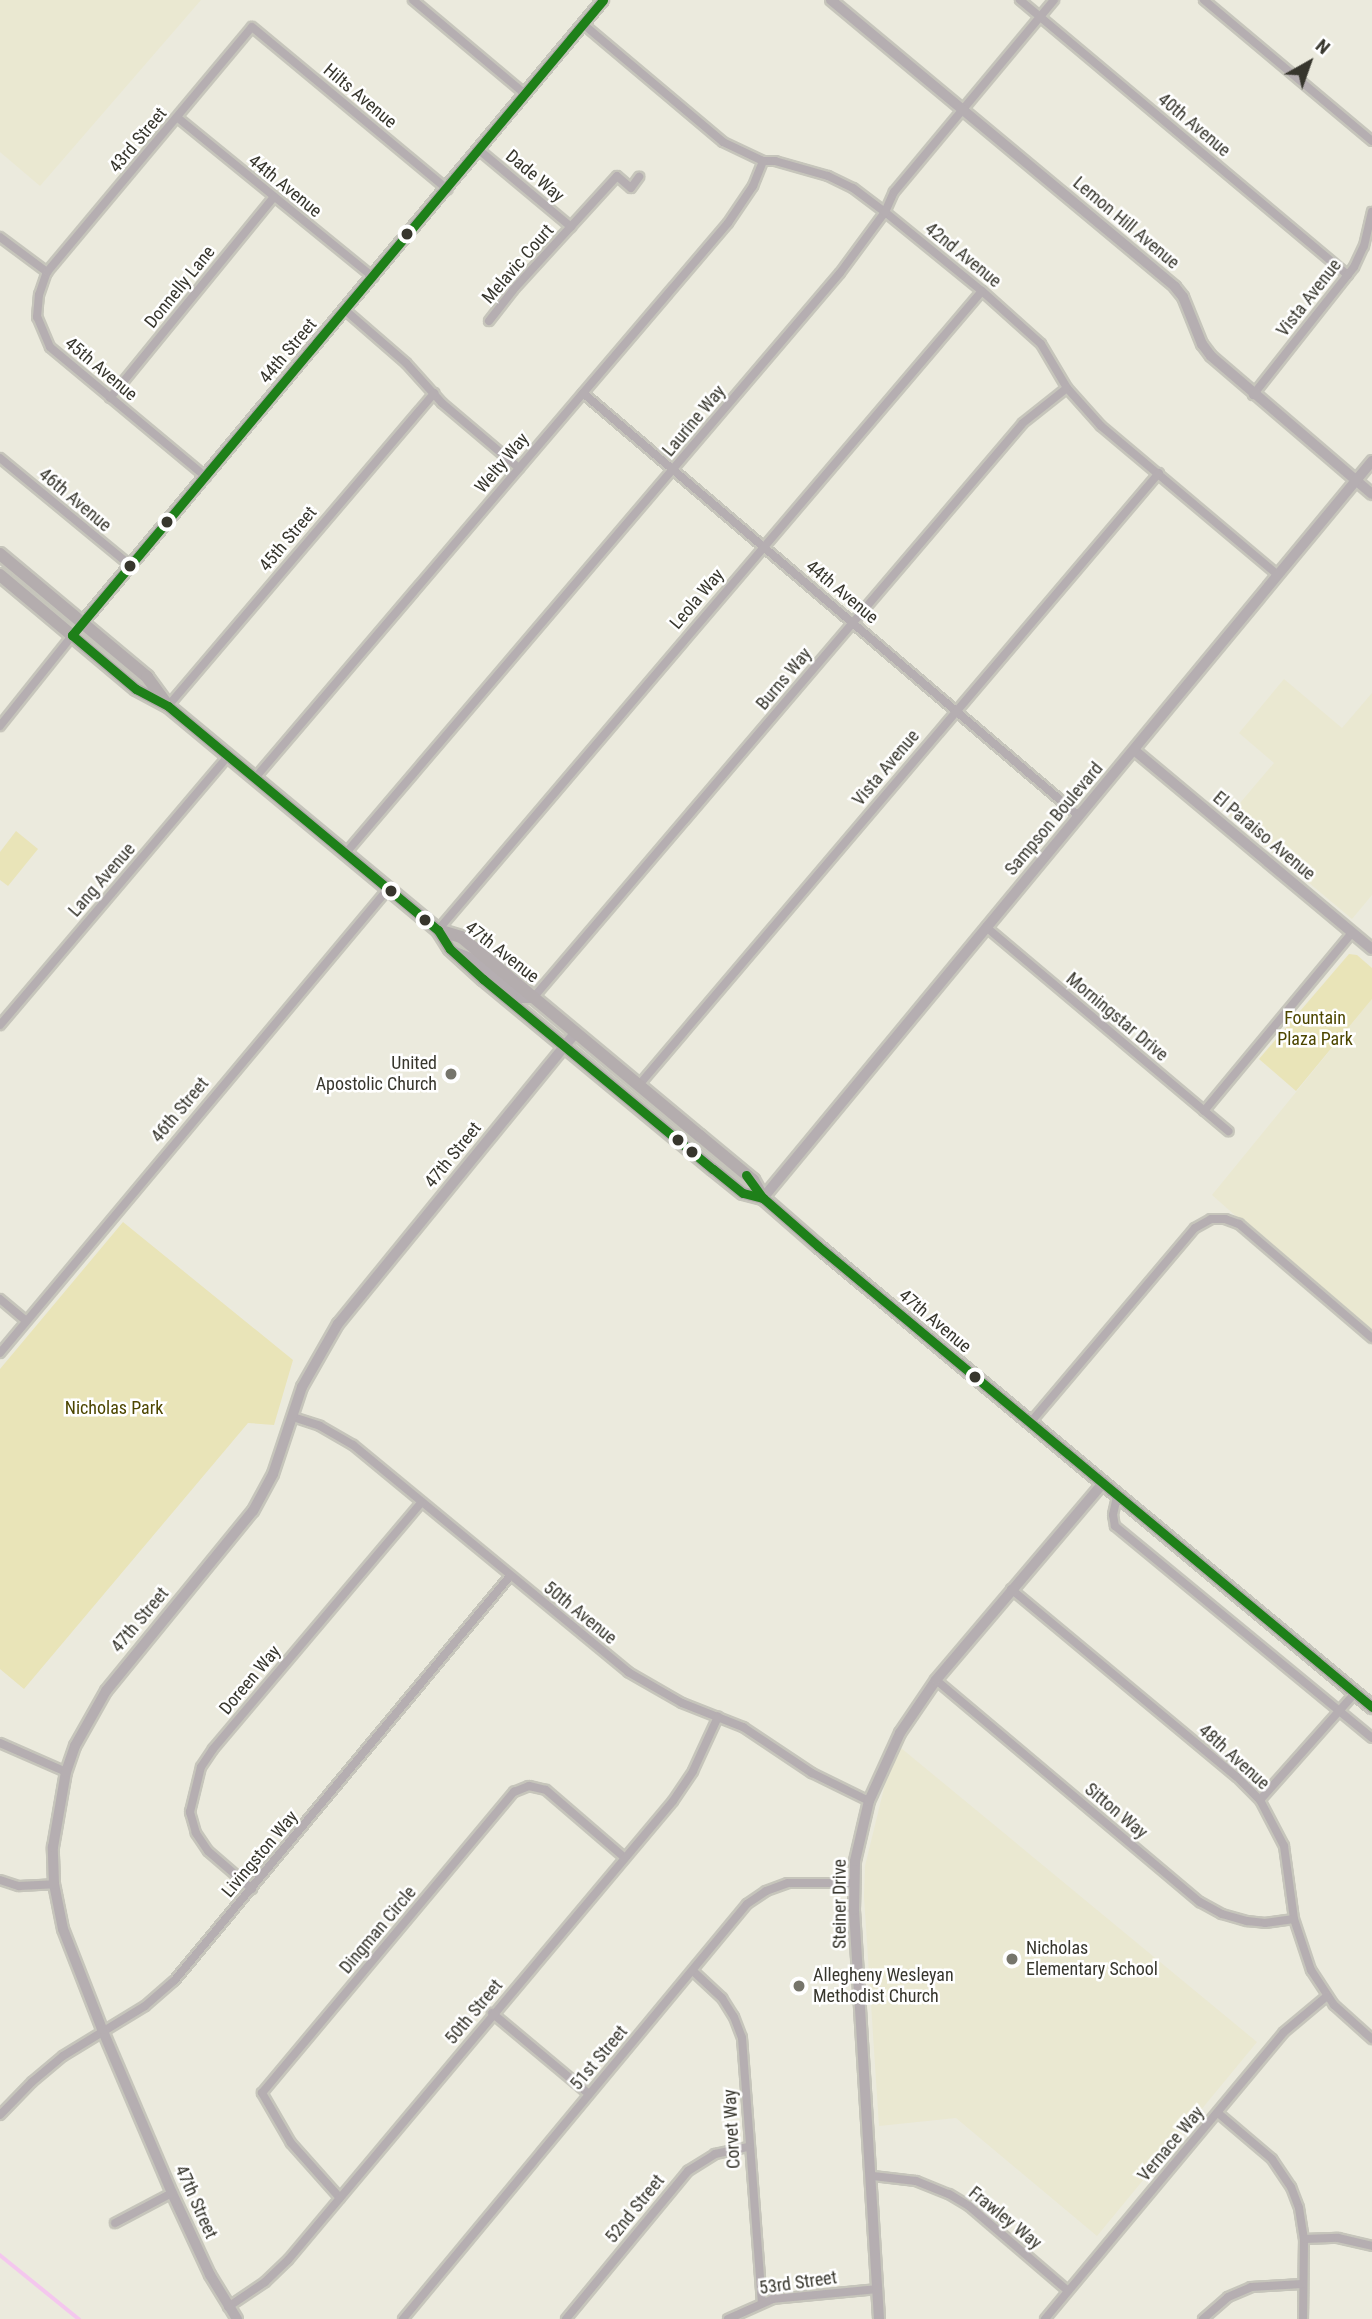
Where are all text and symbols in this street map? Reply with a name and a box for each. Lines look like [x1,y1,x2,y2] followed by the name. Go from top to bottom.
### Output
[1274,28,1344,98] north arrow
[1311,34,1335,59] text: N
[319,59,401,133] street label: Hilts Avenue
[1153,89,1235,161] street label: 40th Avenue
[105,103,171,177] street label: 43rd Street
[501,145,569,207] street label: Dade Way
[244,150,326,222] street label: 44th Avenue
[1069,172,1183,274] street label: Lemon Hill Avenue
[921,218,1005,292] street label: 42nd Avenue
[478,220,558,308] street label: Melavic Court
[400,227,414,241] unlabelled marker
[140,242,220,332] street label: Donnelly Lane
[1272,255,1346,341] street label: Vista Avenue
[255,314,321,388] street label: 44th Street
[60,333,142,405] street label: 45th Avenue
[658,381,730,461] street label: Laurine Way
[470,428,534,498] street label: Welty Way
[34,464,116,536] street label: 46th Avenue
[255,502,321,576] street label: 45th Street
[160,515,174,529] unlabelled marker
[801,556,883,628] street label: 44th Avenue
[123,559,137,573] unlabelled marker
[665,564,729,634] street label: Leola Way
[752,644,816,714] street label: Burns Way
[848,726,924,810] street label: Vista Avenue
[1000,758,1108,880] street label: Sampson Boulevard
[1208,787,1320,885] street label: El Paraiso Avenue
[64,839,140,921] street label: Lang Avenue
[384,884,398,898] unlabelled marker
[418,913,432,927] unlabelled marker
[461,916,543,988] street label: 47th Avenue
[1062,968,1172,1066] street label: Morningstar Drive
[1277,1008,1353,1050] park label: Fountain Plaza Park
[316,1053,437,1096] place label: United Apostolic Church
[443,1066,459,1082] marker: United Apostolic Church
[147,1073,213,1147] street label: 46th Street
[420,1118,486,1192] street label: 47th Street
[671,1133,685,1147] unlabelled marker
[685,1145,699,1159] unlabelled marker
[894,1285,976,1357] street label: 47th Avenue
[968,1370,982,1384] unlabelled marker
[65,1397,163,1419] park label: Nicholas Park
[539,1577,621,1649] street label: 50th Avenue
[107,1583,173,1657] street label: 47th Street
[215,1641,285,1719] street label: Doreen Way
[1194,1720,1274,1794] street label: 48th Avenue
[1080,1779,1152,1843] street label: Sitton Way
[217,1806,303,1902] street label: Livingston Way
[829,1859,851,1949] street label: Steiner Drive
[335,1882,421,1978] street label: Dingman Circle
[1026,1938,1158,1980] place label: Nicholas Elementary School
[1004,1951,1020,1967] marker: Nicholas Elementary School
[813,1965,954,2008] place label: Allegheny Wesleyan Methodist Church
[441,1975,507,2049] street label: 50th Street
[791,1978,807,1994] marker: Allegheny Wesleyan Methodist Church
[566,2021,632,2095] street label: 51st Street
[719,2089,745,2169] street label: Corvet Way
[1133,2102,1209,2186] street label: Vernace Way
[170,2162,222,2242] street label: 47th Street
[601,2170,669,2248] street label: 52nd Street
[964,2182,1046,2254] street label: Frawley Way
[758,2267,838,2299] street label: 53rd Street

